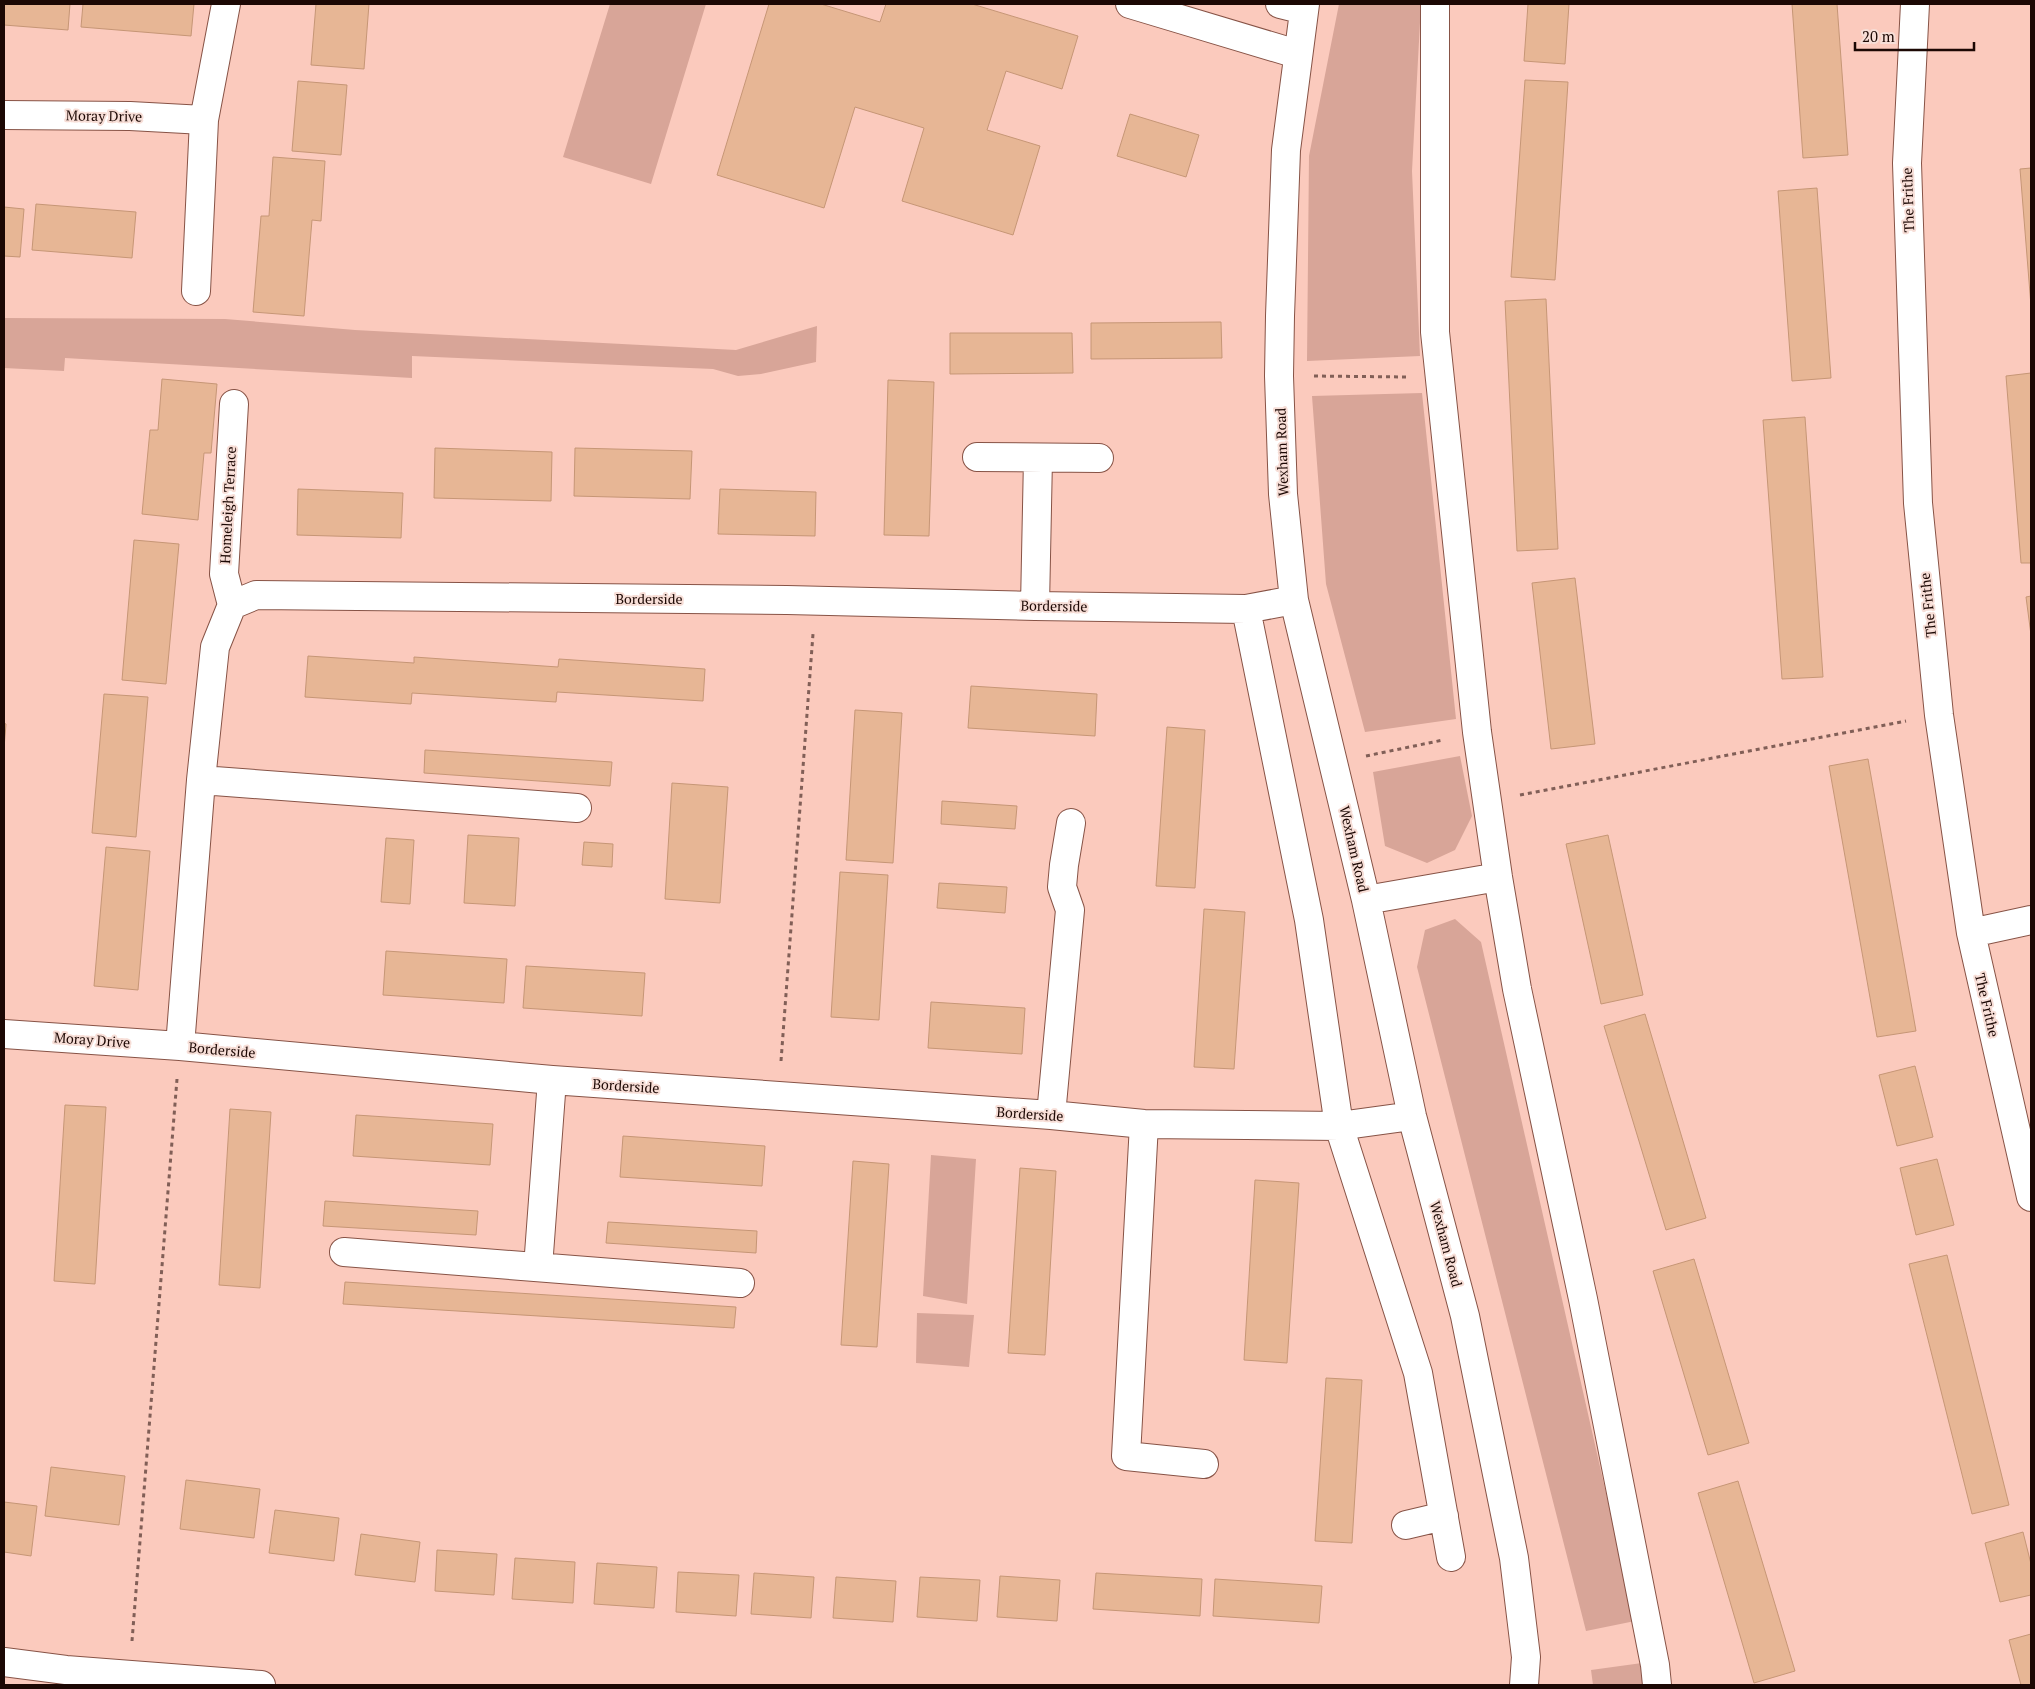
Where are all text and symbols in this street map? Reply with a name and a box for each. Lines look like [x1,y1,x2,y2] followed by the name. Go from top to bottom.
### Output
[1855,20,1974,52] scale bar
[1862,26,1895,46] text: 20 m
[66,105,142,126] street label: Moray Drive
[1897,167,1918,233] street label: The Frithe
[1270,407,1293,496] street label: Wexham Road
[215,446,240,564] street label: Homeleigh Terrace
[1915,572,1940,638] street label: The Frithe
[615,589,683,608] street label: Borderside
[1020,595,1088,616] street label: Borderside
[1335,804,1374,894] street label: Wexham Road
[1971,971,2004,1039] street label: The Frithe
[53,1027,131,1052] street label: Moray Drive
[188,1037,256,1062] street label: Borderside
[592,1074,660,1097] street label: Borderside
[996,1102,1064,1125] street label: Borderside
[1426,1199,1467,1289] street label: Wexham Road

